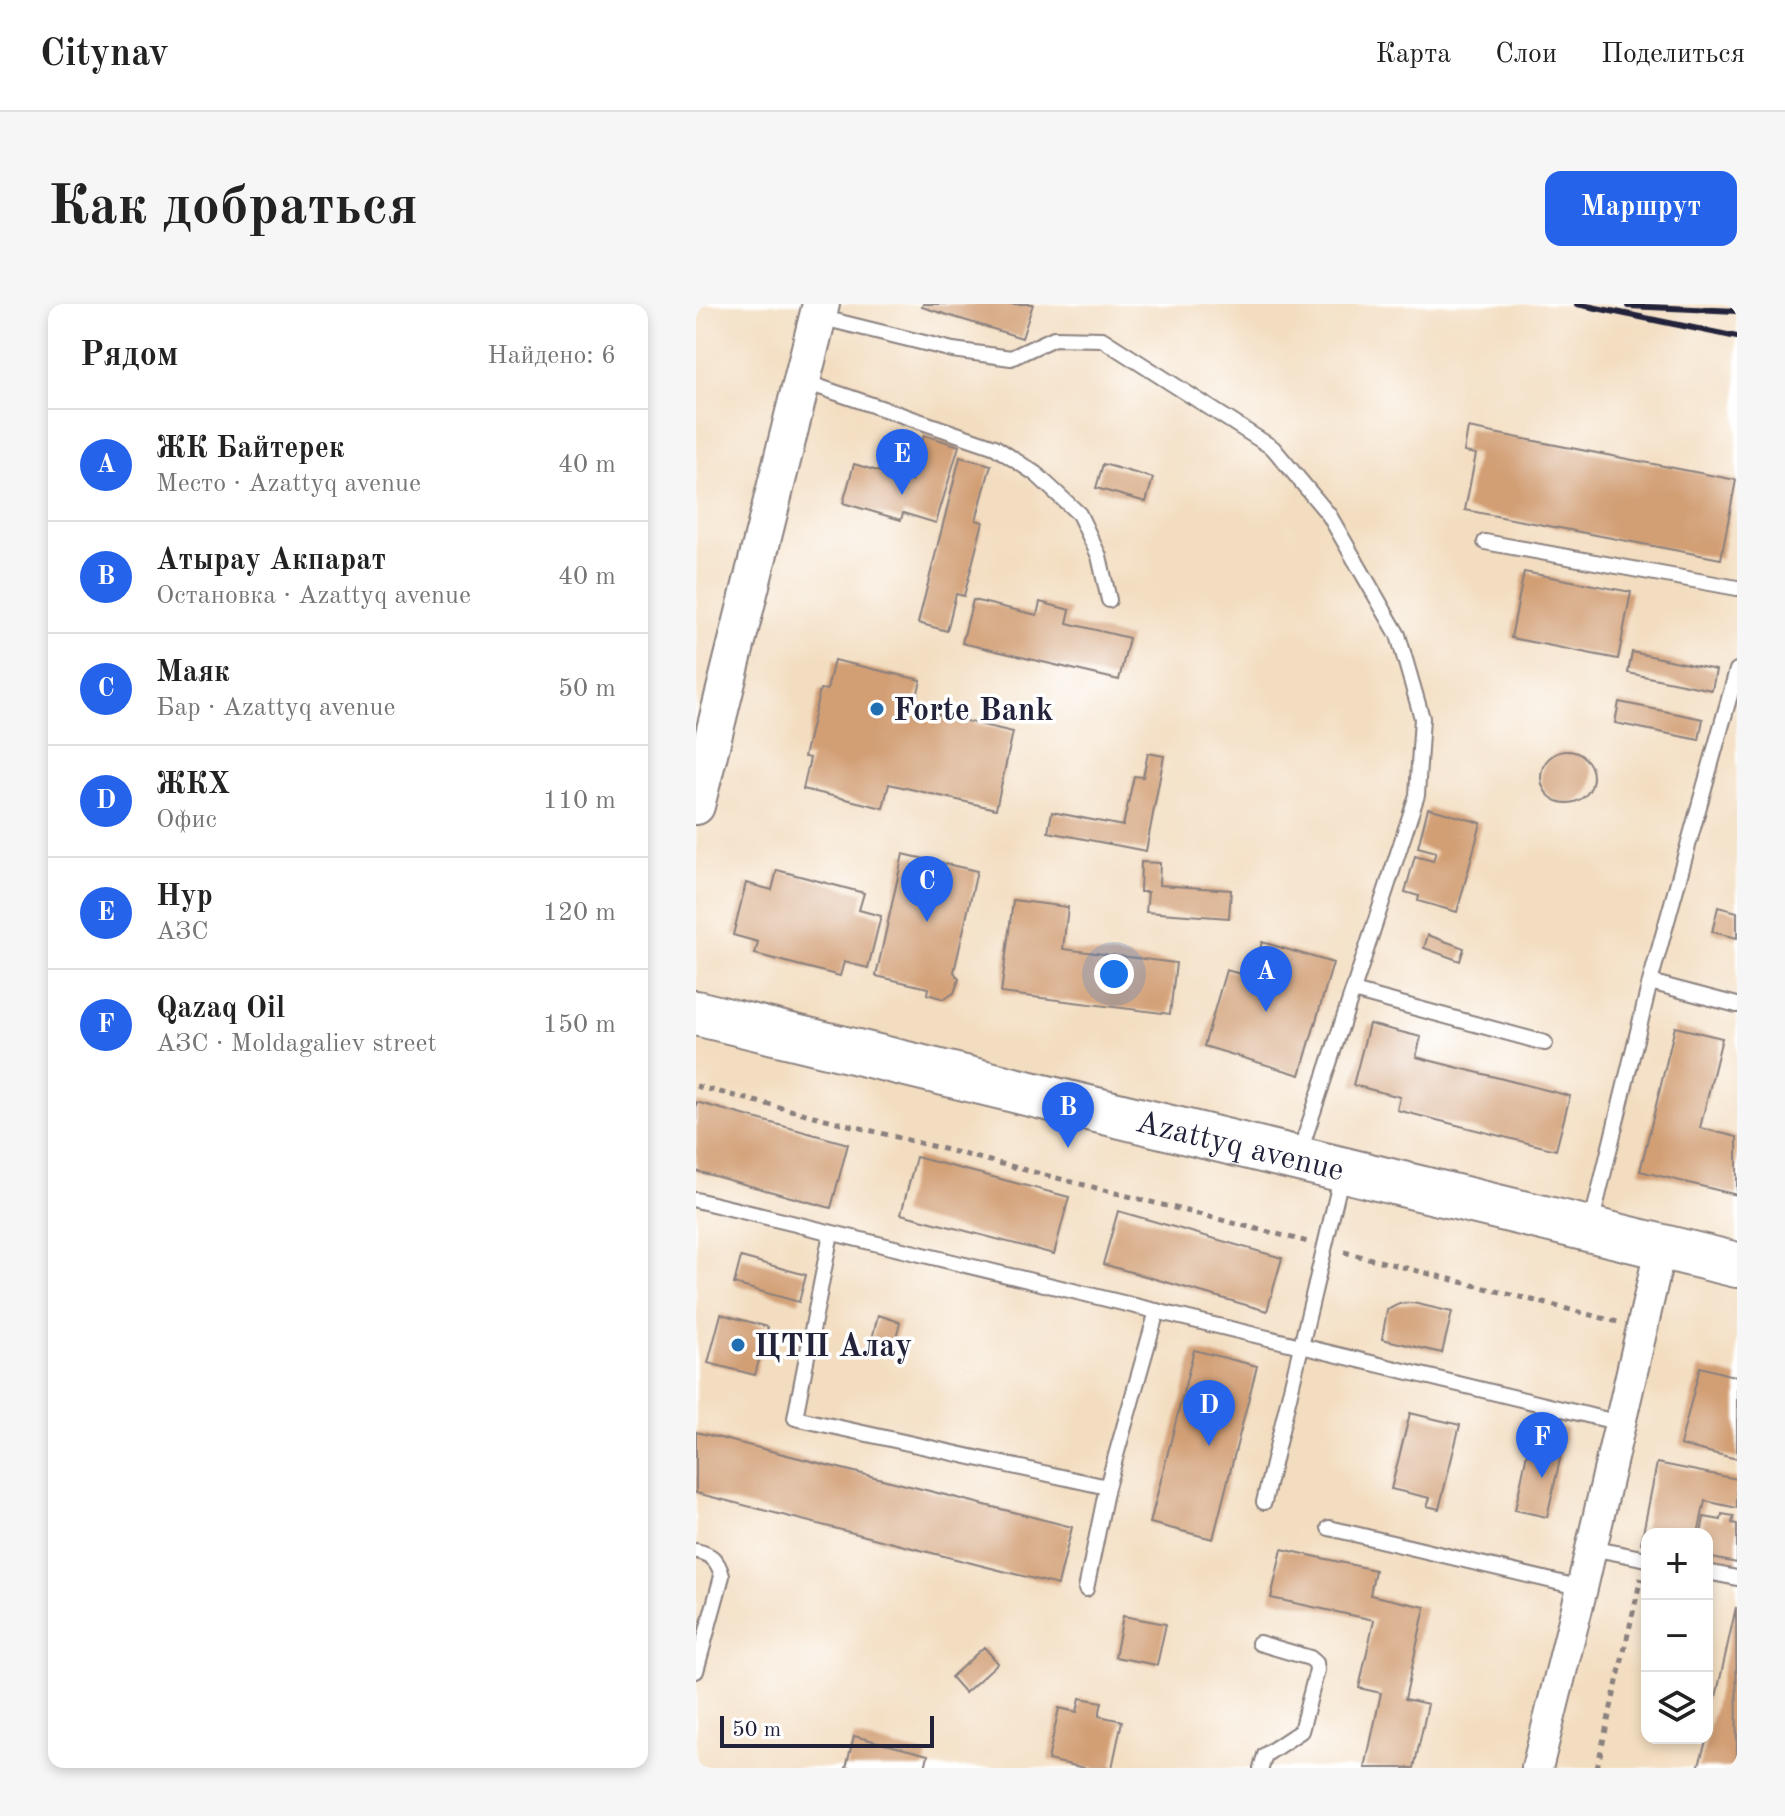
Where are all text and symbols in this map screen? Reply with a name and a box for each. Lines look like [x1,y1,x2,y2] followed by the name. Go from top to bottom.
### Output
[40,36,169,74] text: Citynav
[1375,41,1451,69] text: Карта
[1495,41,1557,69] text: Слои
[1601,41,1745,69] text: Поделиться
[1545,171,1737,246] button: Маршрут
[48,180,418,236] text: Как добраться
[80,339,179,373] text: Рядом
[487,343,616,369] text: Найдено: 6
[876,429,928,495] pin: E
[156,434,345,464] text: ЖК Байтерек
[96,452,116,478] text: A
[558,452,616,478] text: 40 m
[156,471,421,497] text: Место · Azattyq avenue
[156,546,386,576] text: Атырау Акпарат
[97,564,115,590] text: B
[558,564,616,590] text: 40 m
[156,583,471,609] text: Остановка · Azattyq avenue
[156,658,230,688] text: Маяк
[97,676,115,702] text: C
[558,676,616,702] text: 50 m
[156,695,395,721] text: Бар · Azattyq avenue
[893,696,1054,728] place label: Forte Bank
[868,700,886,718] marker: Forte Bank
[156,770,230,800] text: ЖКХ
[96,788,116,814] text: D
[543,788,616,814] text: 110 m
[156,807,217,833] text: Офис
[901,856,953,922] pin: C
[156,882,213,912] text: Нур
[97,900,115,926] text: E
[543,900,616,926] text: 120 m
[156,919,209,945] text: АЗС
[1240,946,1292,1012] pin: A
[1094,954,1134,994] your location
[156,994,285,1024] text: Qazaq Oil
[97,1012,115,1038] text: F
[543,1012,616,1038] text: 150 m
[156,1031,437,1057] text: АЗС · Moldagaliev street
[1042,1082,1094,1148] pin: B
[1132,1107,1347,1188] street label: Azattyq avenue
[754,1332,912,1364] place label: ЦТП Алау
[729,1336,747,1354] marker: ЦТП Алау
[1183,1380,1235,1446] pin: D
[1516,1412,1568,1478] pin: F
[1641,1528,1713,1744] map controls
[1641,1528,1713,1600] button: +
[1641,1600,1713,1672] button: −
[1641,1672,1713,1744] button: layers
[720,1712,934,1748] scale bar
[732,1719,781,1741] text: 50 m

